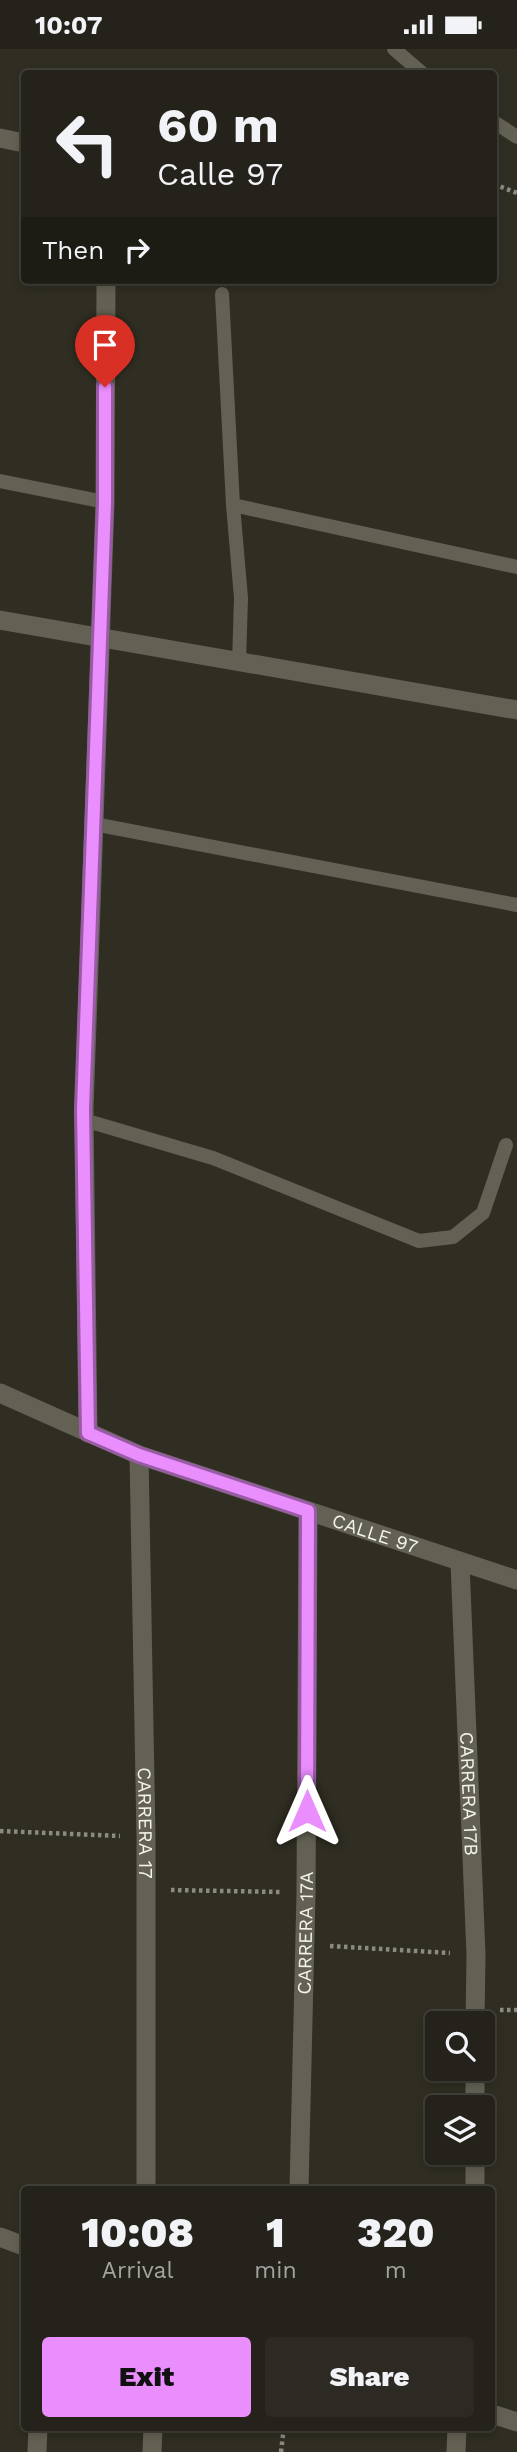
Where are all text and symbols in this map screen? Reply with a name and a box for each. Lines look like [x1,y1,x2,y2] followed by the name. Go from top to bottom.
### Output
[35,10,103,40] text: 10:07
[157,96,279,154] text: 60 m
[42,98,133,189] icon: left
[157,155,283,193] text: Calle 97
[118,231,156,269] icon: right
[42,235,104,265] text: Then
[75,315,135,387] pin
[86,326,124,364] icon: arrive
[329,1508,421,1558] street label: CALLE 97
[455,1731,483,1856] street label: CARRERA 17B
[133,1767,158,1879] street label: CARRERA 17
[270,1774,344,1848] position arrow
[292,1871,318,1995] street label: CARRERA 17A
[425,2011,495,2165] map controls
[425,2011,495,2081] button: search
[425,2095,495,2165] button: layers
[81,2208,194,2257] text: 10:08
[266,2208,285,2257] text: 1
[357,2208,435,2257] text: 320
[102,2257,174,2284] text: Arrival
[254,2257,297,2284] text: min
[385,2257,407,2284] text: m
[42,2337,251,2417] button: Exit
[265,2337,474,2417] button: Share

